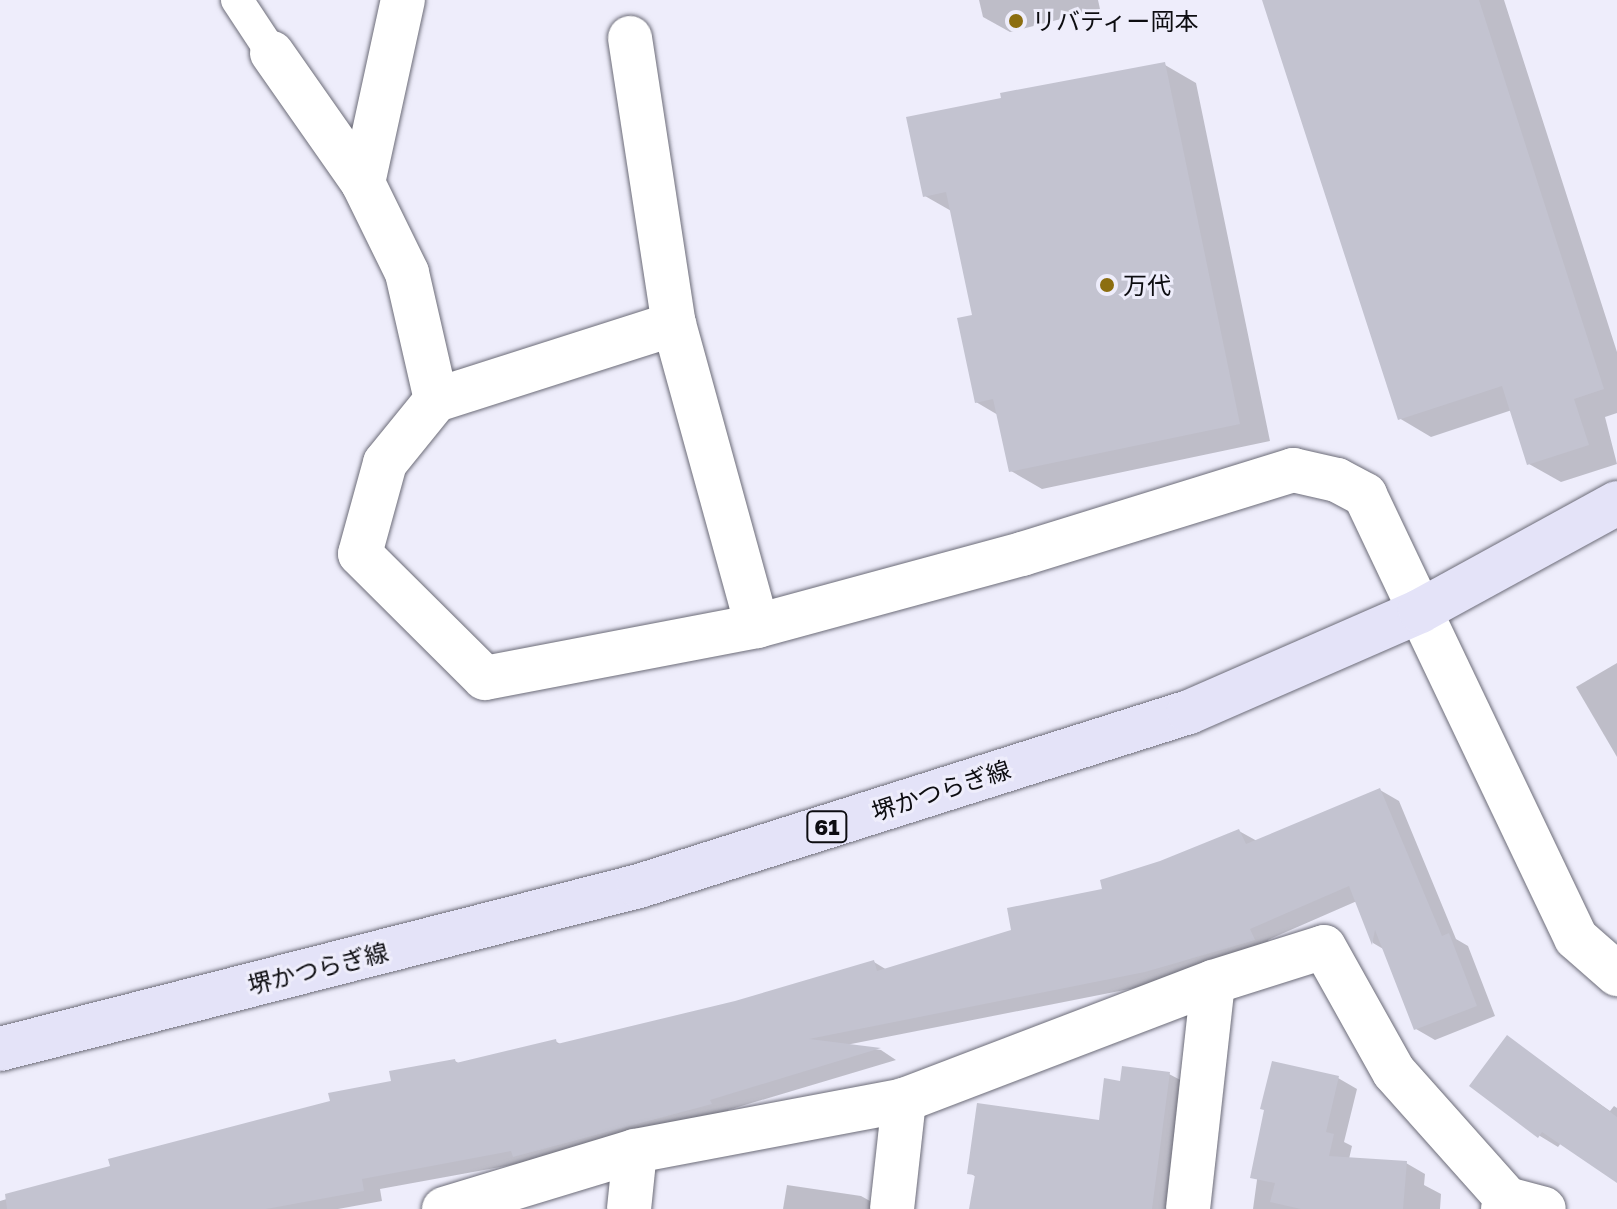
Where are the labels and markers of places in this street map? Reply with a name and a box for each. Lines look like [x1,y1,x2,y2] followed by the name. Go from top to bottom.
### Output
[1032,7,1200,35] place label: リバティー岡本
[1007,12,1025,30] marker: リバティー岡本
[1123,271,1171,299] place label: 万代
[1098,276,1116,294] marker: 万代

